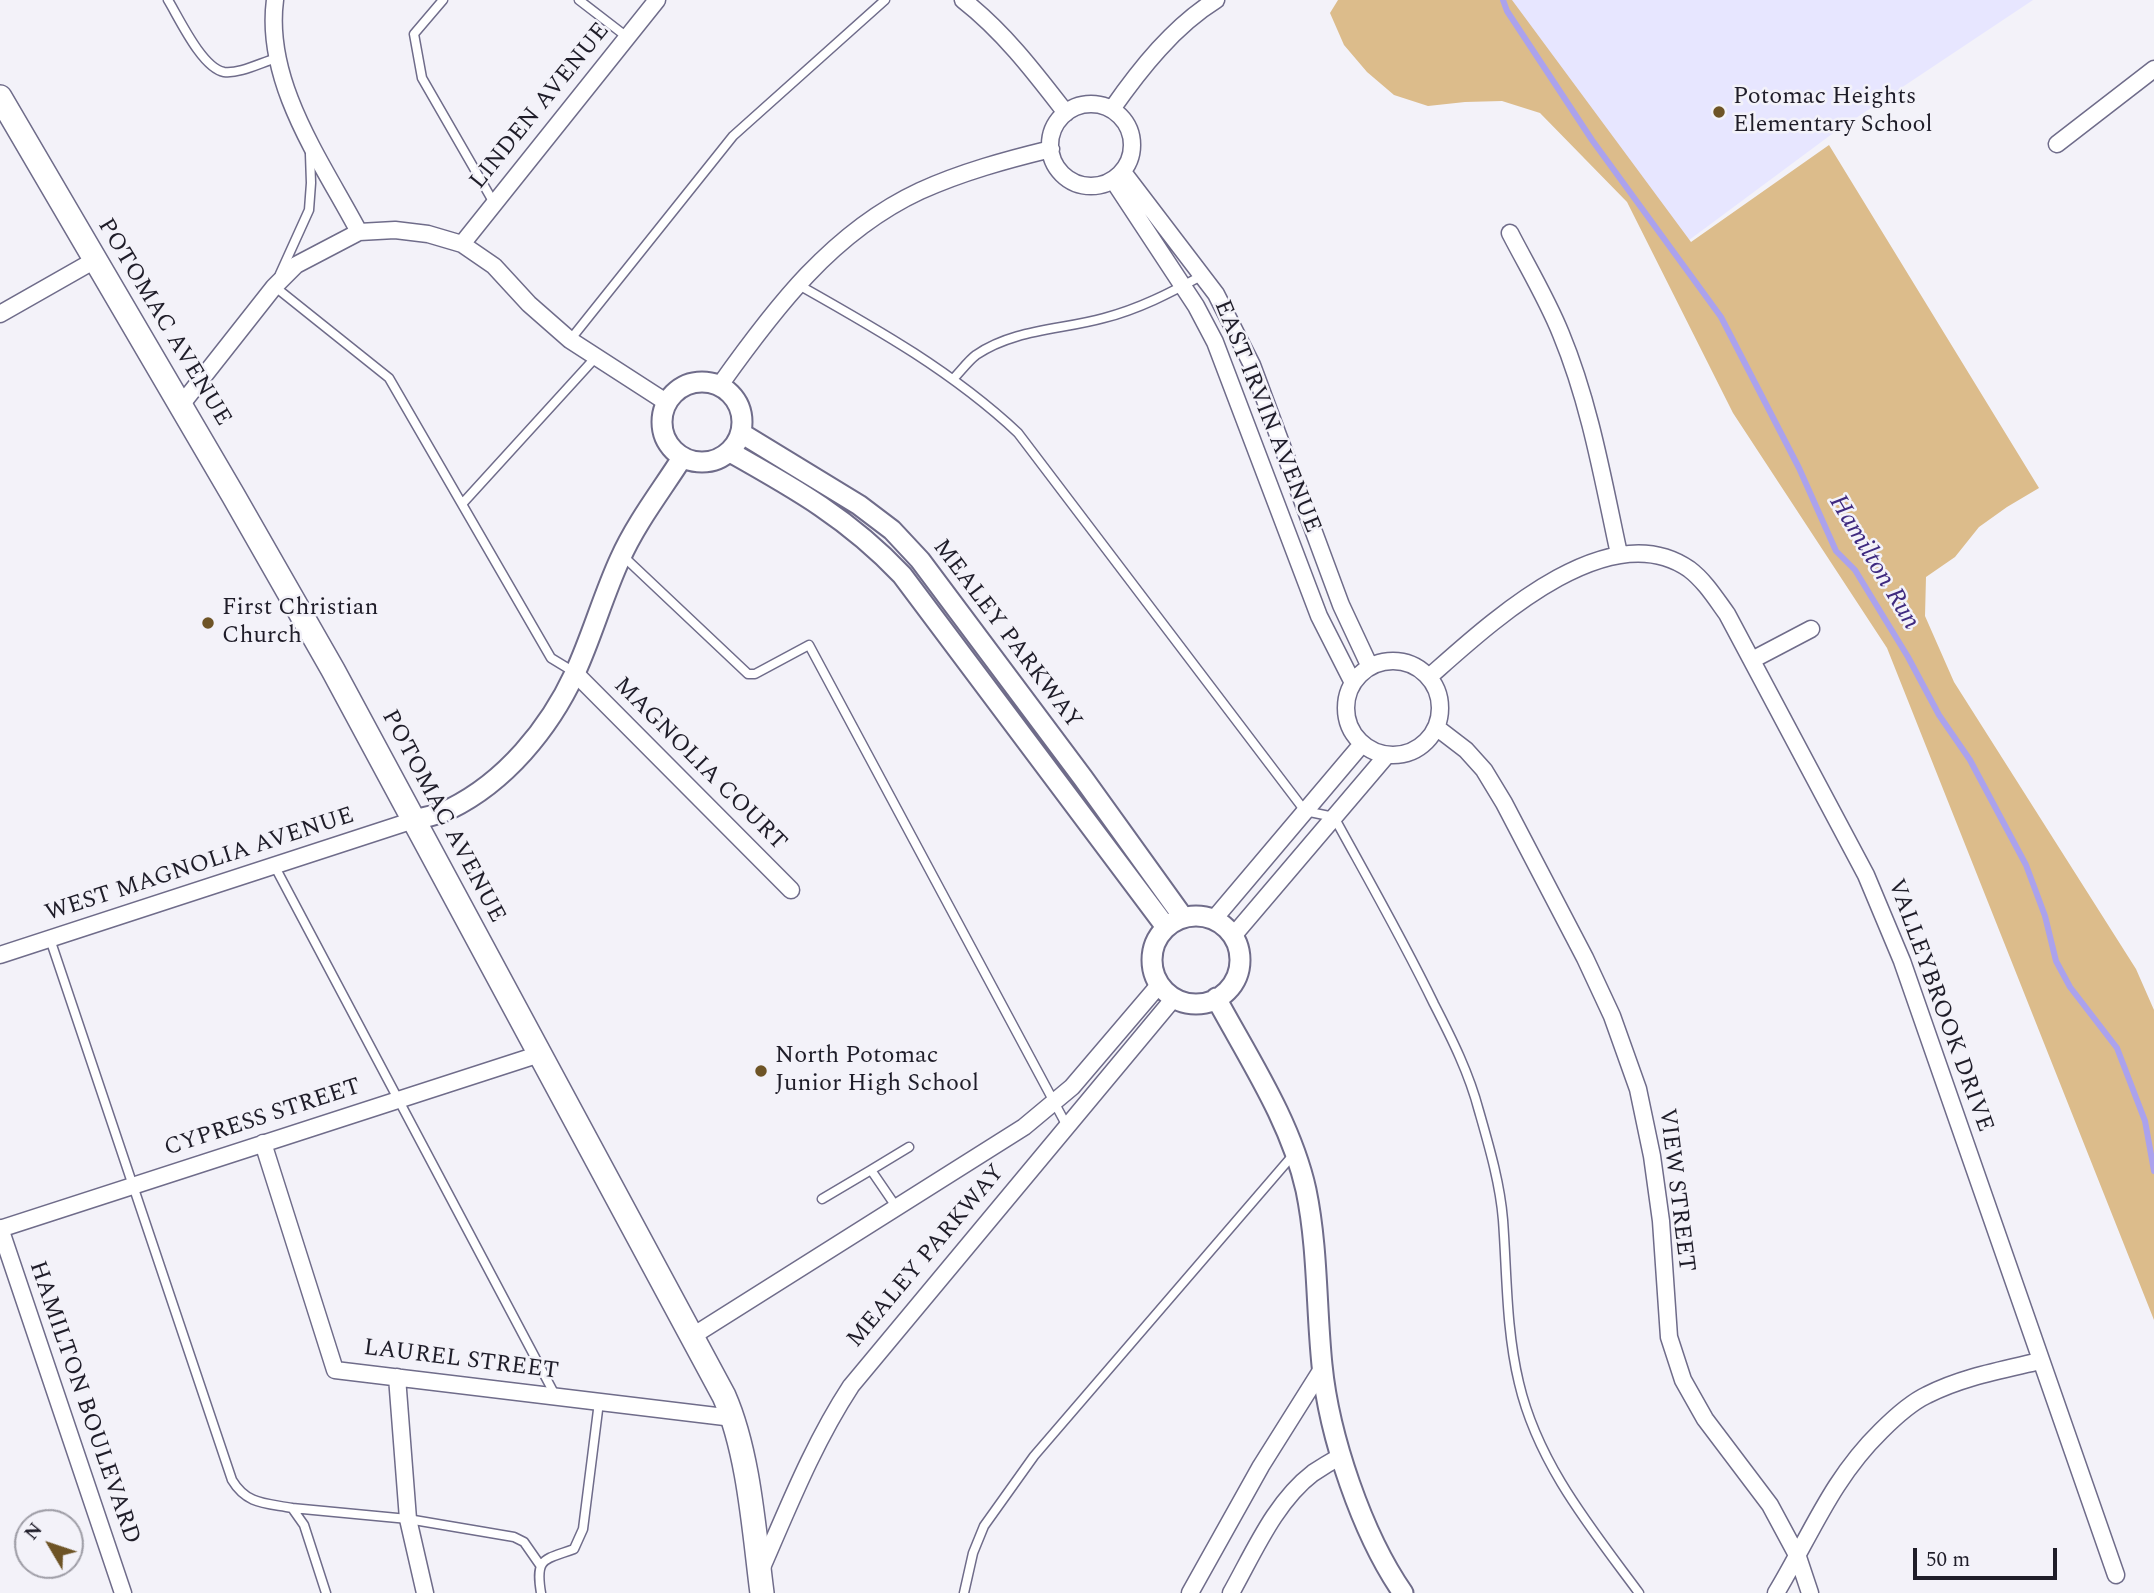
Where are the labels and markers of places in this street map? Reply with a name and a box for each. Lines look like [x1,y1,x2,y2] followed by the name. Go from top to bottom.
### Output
[1733,84,1933,140] place label: Potomac Heights Elementary School
[1711,104,1727,120] marker: Potomac Heights Elementary School
[222,595,378,651] place label: First Christian Church
[200,615,216,631] marker: First Christian Church
[775,1043,979,1099] place label: North Potomac Junior High School
[753,1063,769,1079] marker: North Potomac Junior High School

